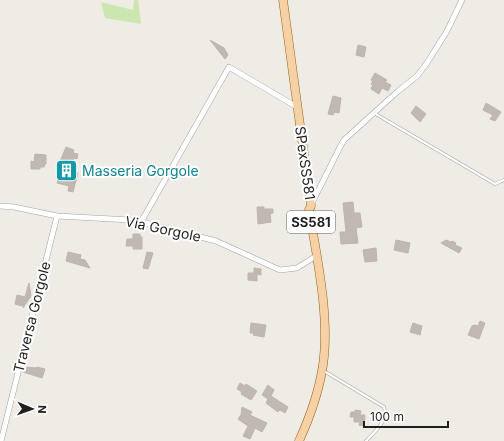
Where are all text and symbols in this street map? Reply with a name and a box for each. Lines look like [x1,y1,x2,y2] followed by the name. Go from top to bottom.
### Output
[292,125,319,201] street label: SPexSS581
[54,158,80,184] building icon: Masseria Gorgole
[82,162,199,179] place label: Masseria Gorgole
[287,211,335,233] road number: SS581
[124,212,203,245] street label: Via Gorgole
[10,260,54,374] street label: Traversa Gorgole
[12,389,52,429] north arrow
[364,403,448,429] scale bar
[35,405,49,414] text: N
[370,409,404,424] text: 100 m

